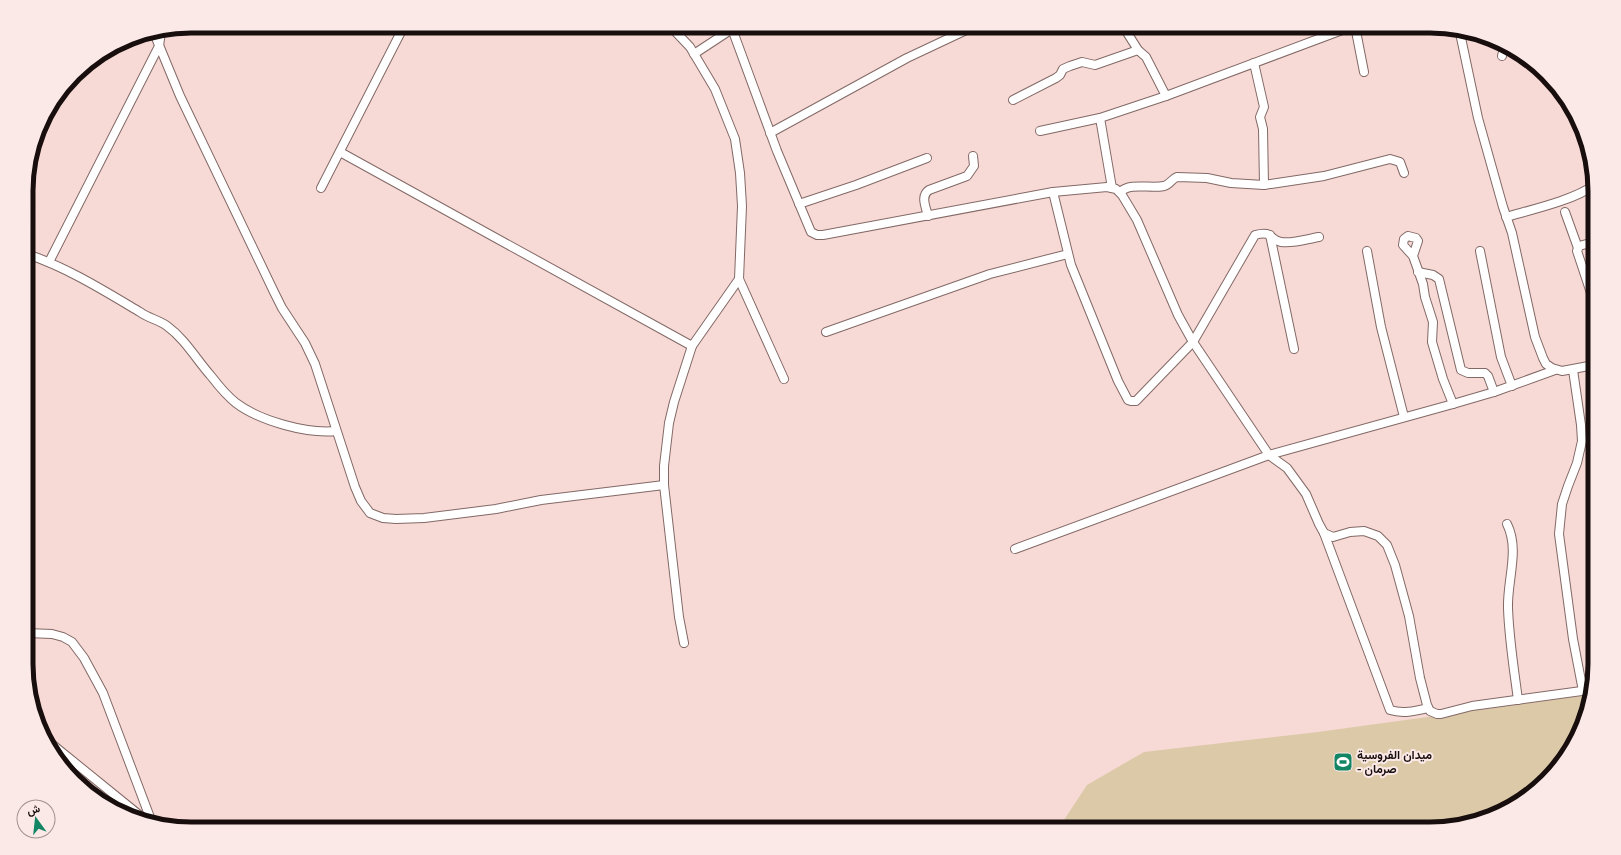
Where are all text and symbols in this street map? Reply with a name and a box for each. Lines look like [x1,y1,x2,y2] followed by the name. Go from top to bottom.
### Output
[1357,748,1433,777] place label: ميدان الفروسية - صرمان
[1332,751,1354,773] sports icon: ميدان الفروسية - صرمان
[16,799,56,839] north arrow
[25,802,42,818] text: ش

